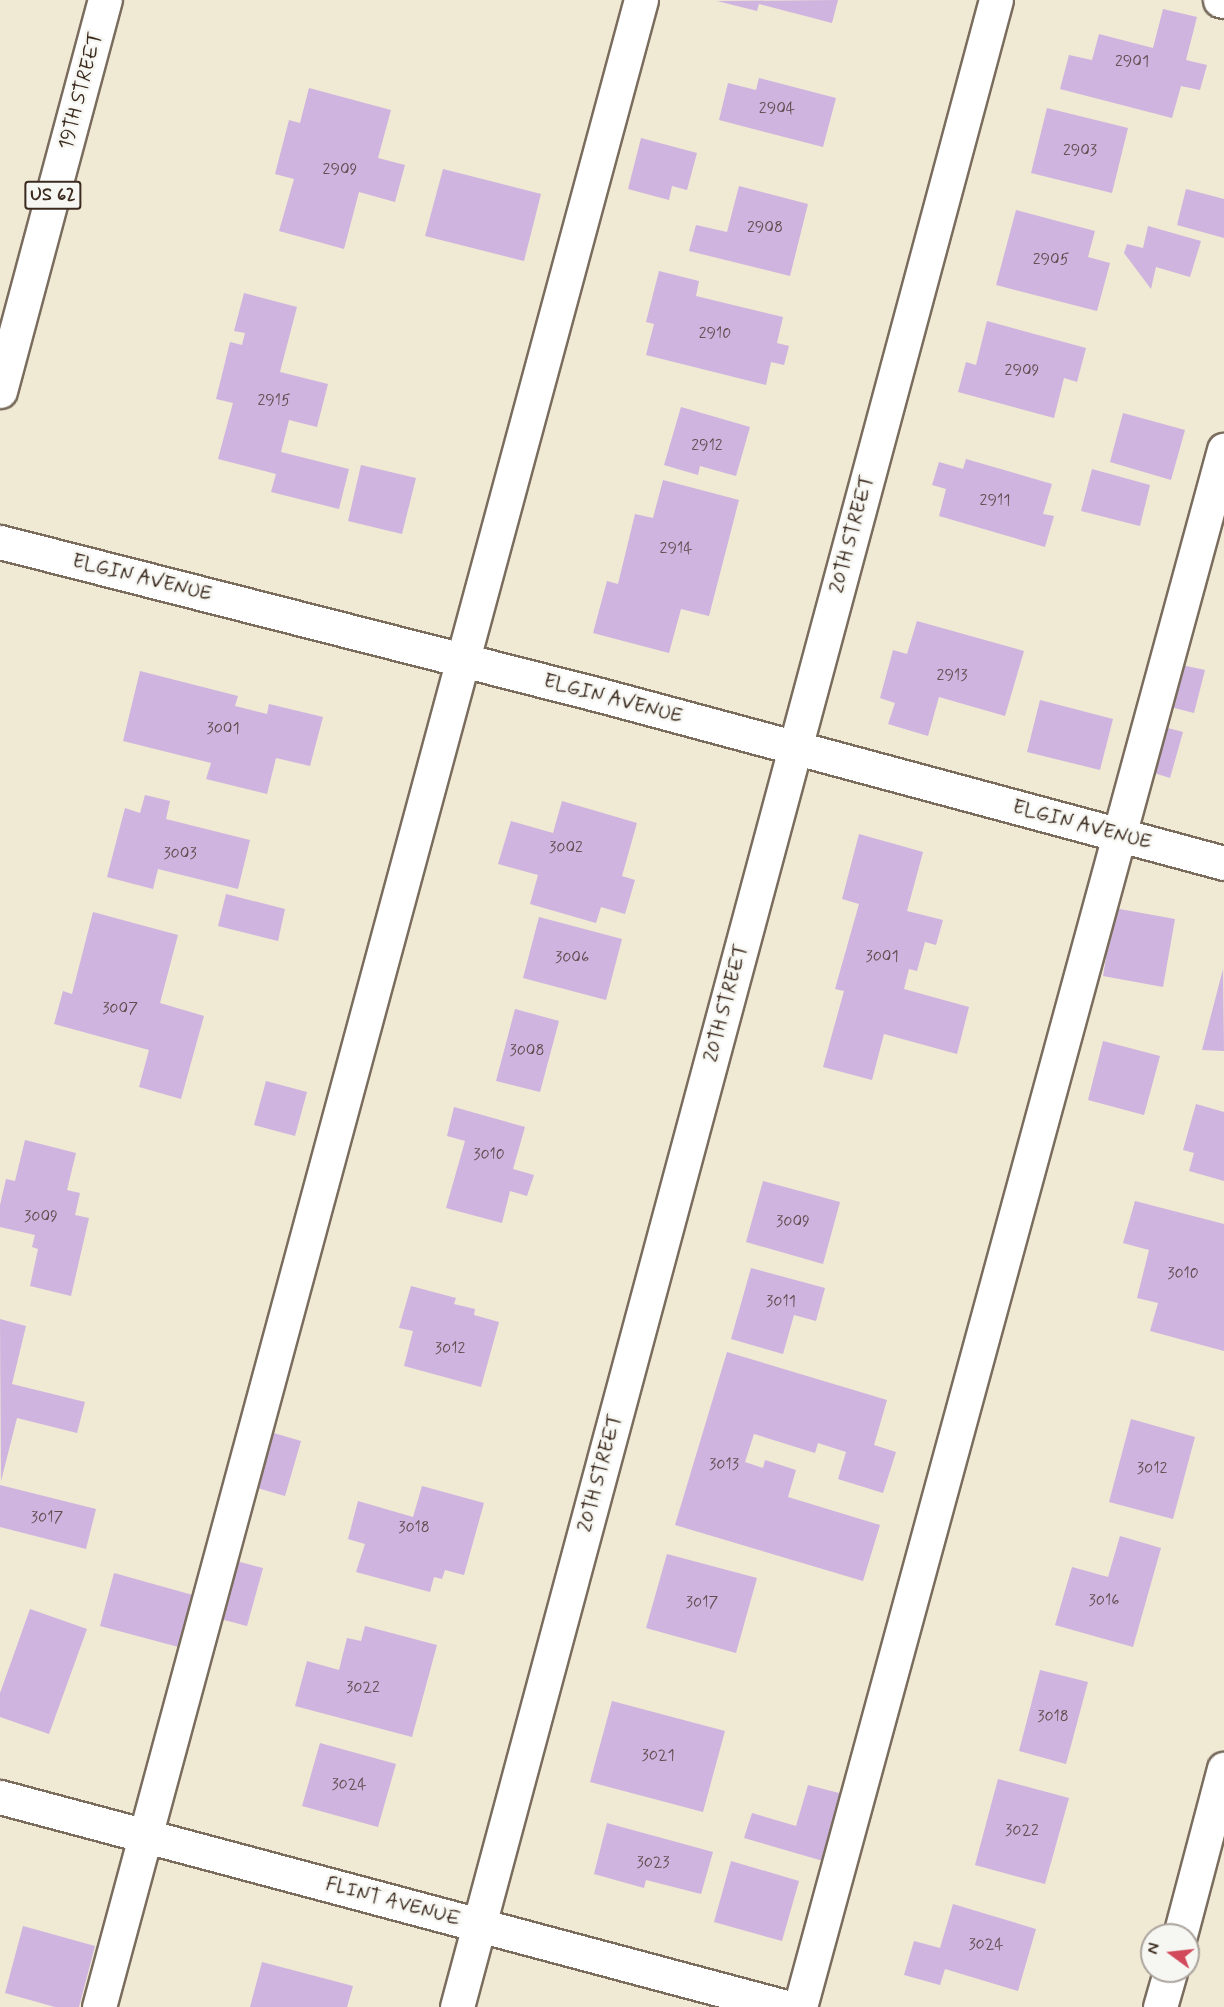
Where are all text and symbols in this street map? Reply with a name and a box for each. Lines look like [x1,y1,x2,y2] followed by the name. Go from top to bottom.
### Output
[53,28,109,154] street label: 19TH STREET
[1115,52,1149,72] house number: 2901
[759,99,795,119] house number: 2904
[1063,141,1097,161] house number: 2903
[323,160,357,180] house number: 2909
[23,180,83,210] road number: US 62
[747,218,783,238] house number: 2908
[1033,250,1069,270] house number: 2905
[699,324,731,344] house number: 2910
[1005,361,1039,381] house number: 2909
[257,391,291,411] house number: 2915
[691,436,723,456] house number: 2912
[824,471,880,597] street label: 20TH STREET
[980,491,1010,511] house number: 2911
[660,539,692,559] house number: 2914
[69,549,215,607] street label: ELGIN AVENUE
[937,666,967,686] house number: 2913
[540,669,686,729] street label: ELGIN AVENUE
[206,719,240,739] house number: 3001
[1009,795,1155,855] street label: ELGIN AVENUE
[549,838,583,858] house number: 3002
[163,844,197,864] house number: 3003
[698,940,754,1066] street label: 20TH STREET
[865,947,899,967] house number: 3001
[555,948,589,968] house number: 3006
[102,999,138,1019] house number: 3007
[509,1041,545,1061] house number: 3008
[473,1145,505,1165] house number: 3010
[24,1207,58,1227] house number: 3009
[776,1212,810,1232] house number: 3009
[1167,1264,1199,1284] house number: 3010
[766,1292,796,1312] house number: 3011
[435,1339,465,1359] house number: 3012
[572,1410,628,1536] street label: 20TH STREET
[709,1455,739,1475] house number: 3013
[1137,1459,1167,1479] house number: 3012
[31,1508,63,1528] house number: 3017
[398,1518,430,1538] house number: 3018
[1089,1591,1119,1611] house number: 3016
[686,1593,718,1613] house number: 3017
[346,1678,380,1698] house number: 3022
[1037,1707,1069,1727] house number: 3018
[641,1746,675,1766] house number: 3021
[331,1775,367,1795] house number: 3024
[1005,1821,1039,1841] house number: 3022
[636,1853,670,1873] house number: 3023
[323,1872,463,1932] street label: FLINT AVENUE
[1140,1923,1200,1983] north arrow
[968,1935,1004,1955] house number: 3024
[1143,1941,1166,1957] text: N

